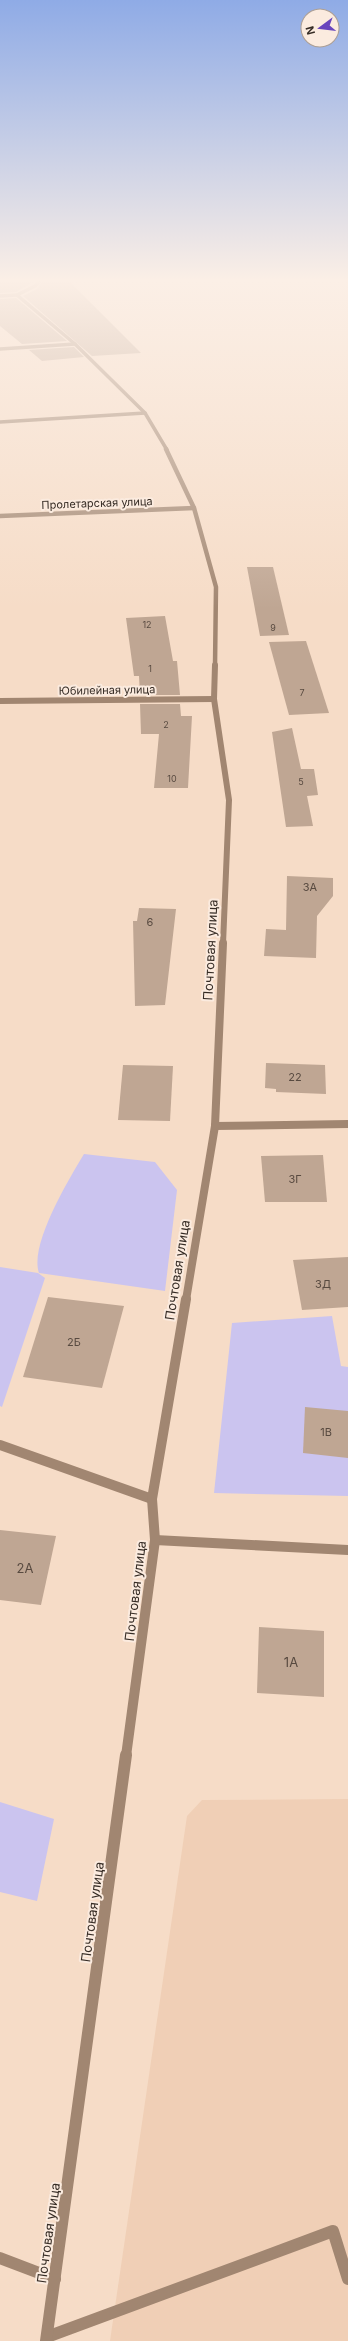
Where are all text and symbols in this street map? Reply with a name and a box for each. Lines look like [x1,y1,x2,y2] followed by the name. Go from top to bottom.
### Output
[300,8,340,48] north arrow
[302,25,318,36] text: N
[41,494,153,512] street label: Пролетарская улица
[142,619,152,630] house number: 12
[270,622,276,633] house number: 9
[148,663,152,674] house number: 1
[59,682,155,698] street label: Юбилейная улица
[299,687,305,698] house number: 7
[163,719,169,730] house number: 2
[167,773,177,784] house number: 10
[298,776,304,787] house number: 5
[303,880,318,894] house number: 3А
[199,899,221,1001] street label: Почтовая улица
[147,915,154,929] house number: 6
[288,1070,302,1084] house number: 22
[288,1172,302,1186] house number: 3Г
[161,1219,193,1321] street label: Почтовая улица
[315,1277,331,1291] house number: 3Д
[67,1335,81,1349] house number: 2Б
[320,1425,332,1439] house number: 1В
[121,1540,149,1642] street label: Почтовая улица
[17,1560,33,1576] house number: 2А
[284,1654,298,1670] house number: 1А
[77,1861,107,1963] street label: Почтовая улица
[33,2182,63,2284] street label: Почтовая улица

